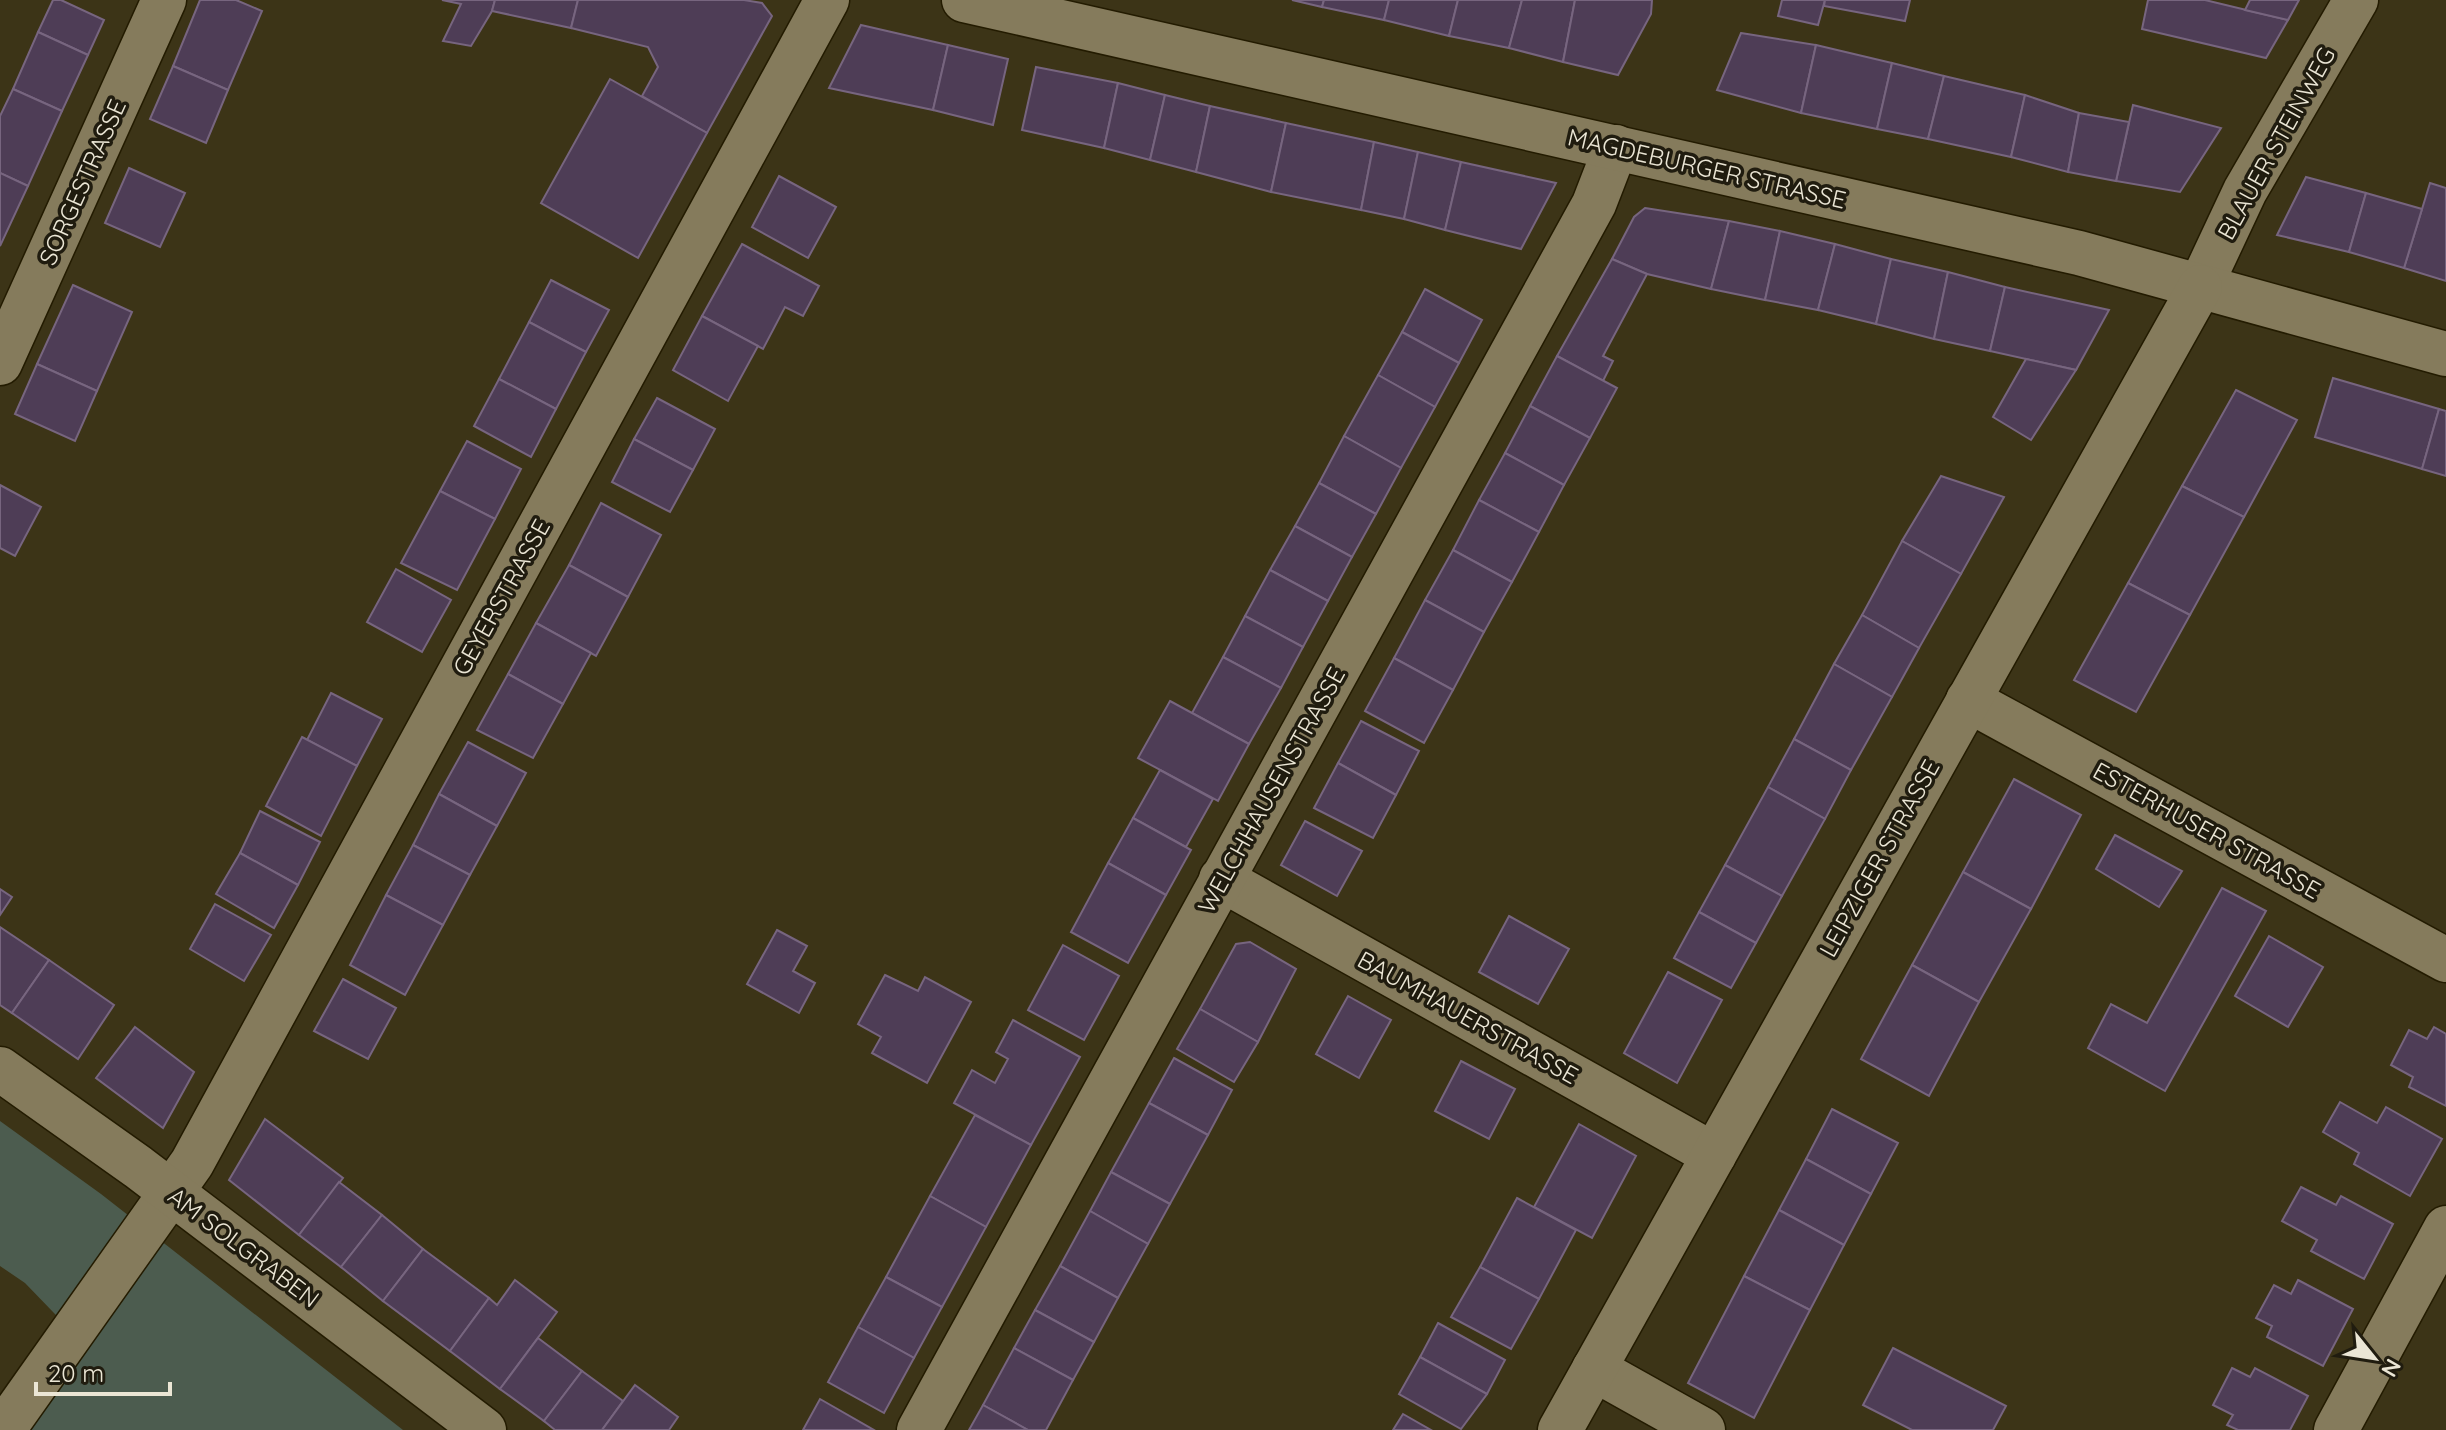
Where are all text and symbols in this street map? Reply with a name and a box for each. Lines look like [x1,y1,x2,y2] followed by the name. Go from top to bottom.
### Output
[2211,41,2341,245] street label: BLAUER STEINWEG
[32,94,132,270] street label: SORGESTRASSE
[1565,121,1849,215] street label: MAGDEBURGER STRASSE
[446,514,556,680] street label: GEYERSTRASSE
[1191,662,1351,918] street label: WELCHHAUSENSTRASSE
[1812,754,1946,962] street label: LEIPZIGER STRASSE
[2088,755,2326,905] street label: ESTERHUSER STRASSE
[1353,944,1583,1090] street label: BAUMHAUERSTRASSE
[163,1180,325,1314] street label: AM SOLGRABEN
[2334,1318,2414,1398] north arrow
[36,1346,170,1396] scale bar
[2375,1354,2407,1382] text: N
[48,1358,104,1388] text: 20 m

